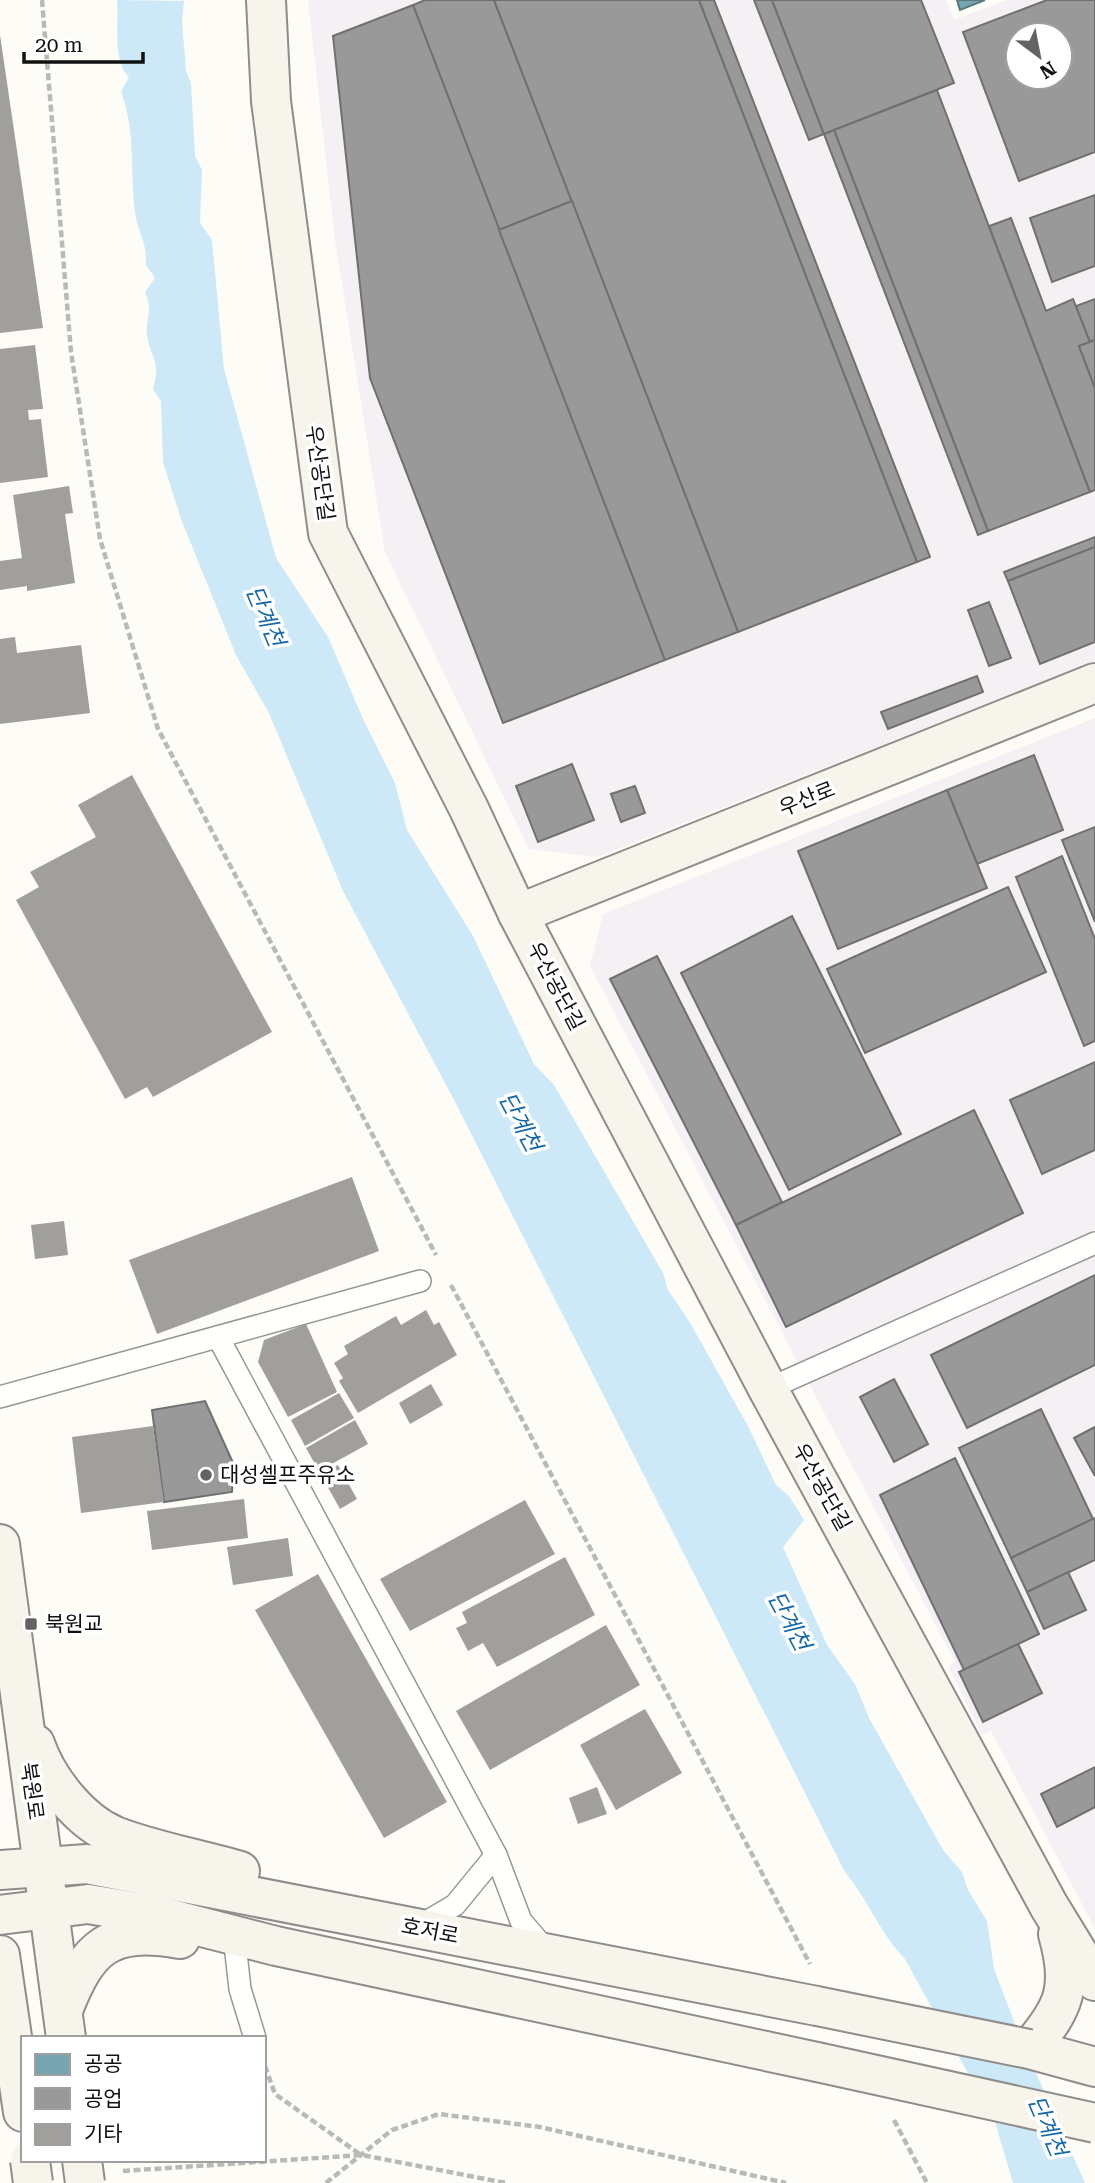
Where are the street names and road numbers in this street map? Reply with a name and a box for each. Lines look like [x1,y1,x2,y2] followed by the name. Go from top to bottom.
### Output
[301,423,339,523] street label: 우산공단길
[776,777,838,821] street label: 우산로
[523,938,589,1034] street label: 우산공단길
[788,1439,856,1535] street label: 우산공단길
[16,1761,48,1821] street label: 북원로
[399,1914,461,1948] street label: 호저로

